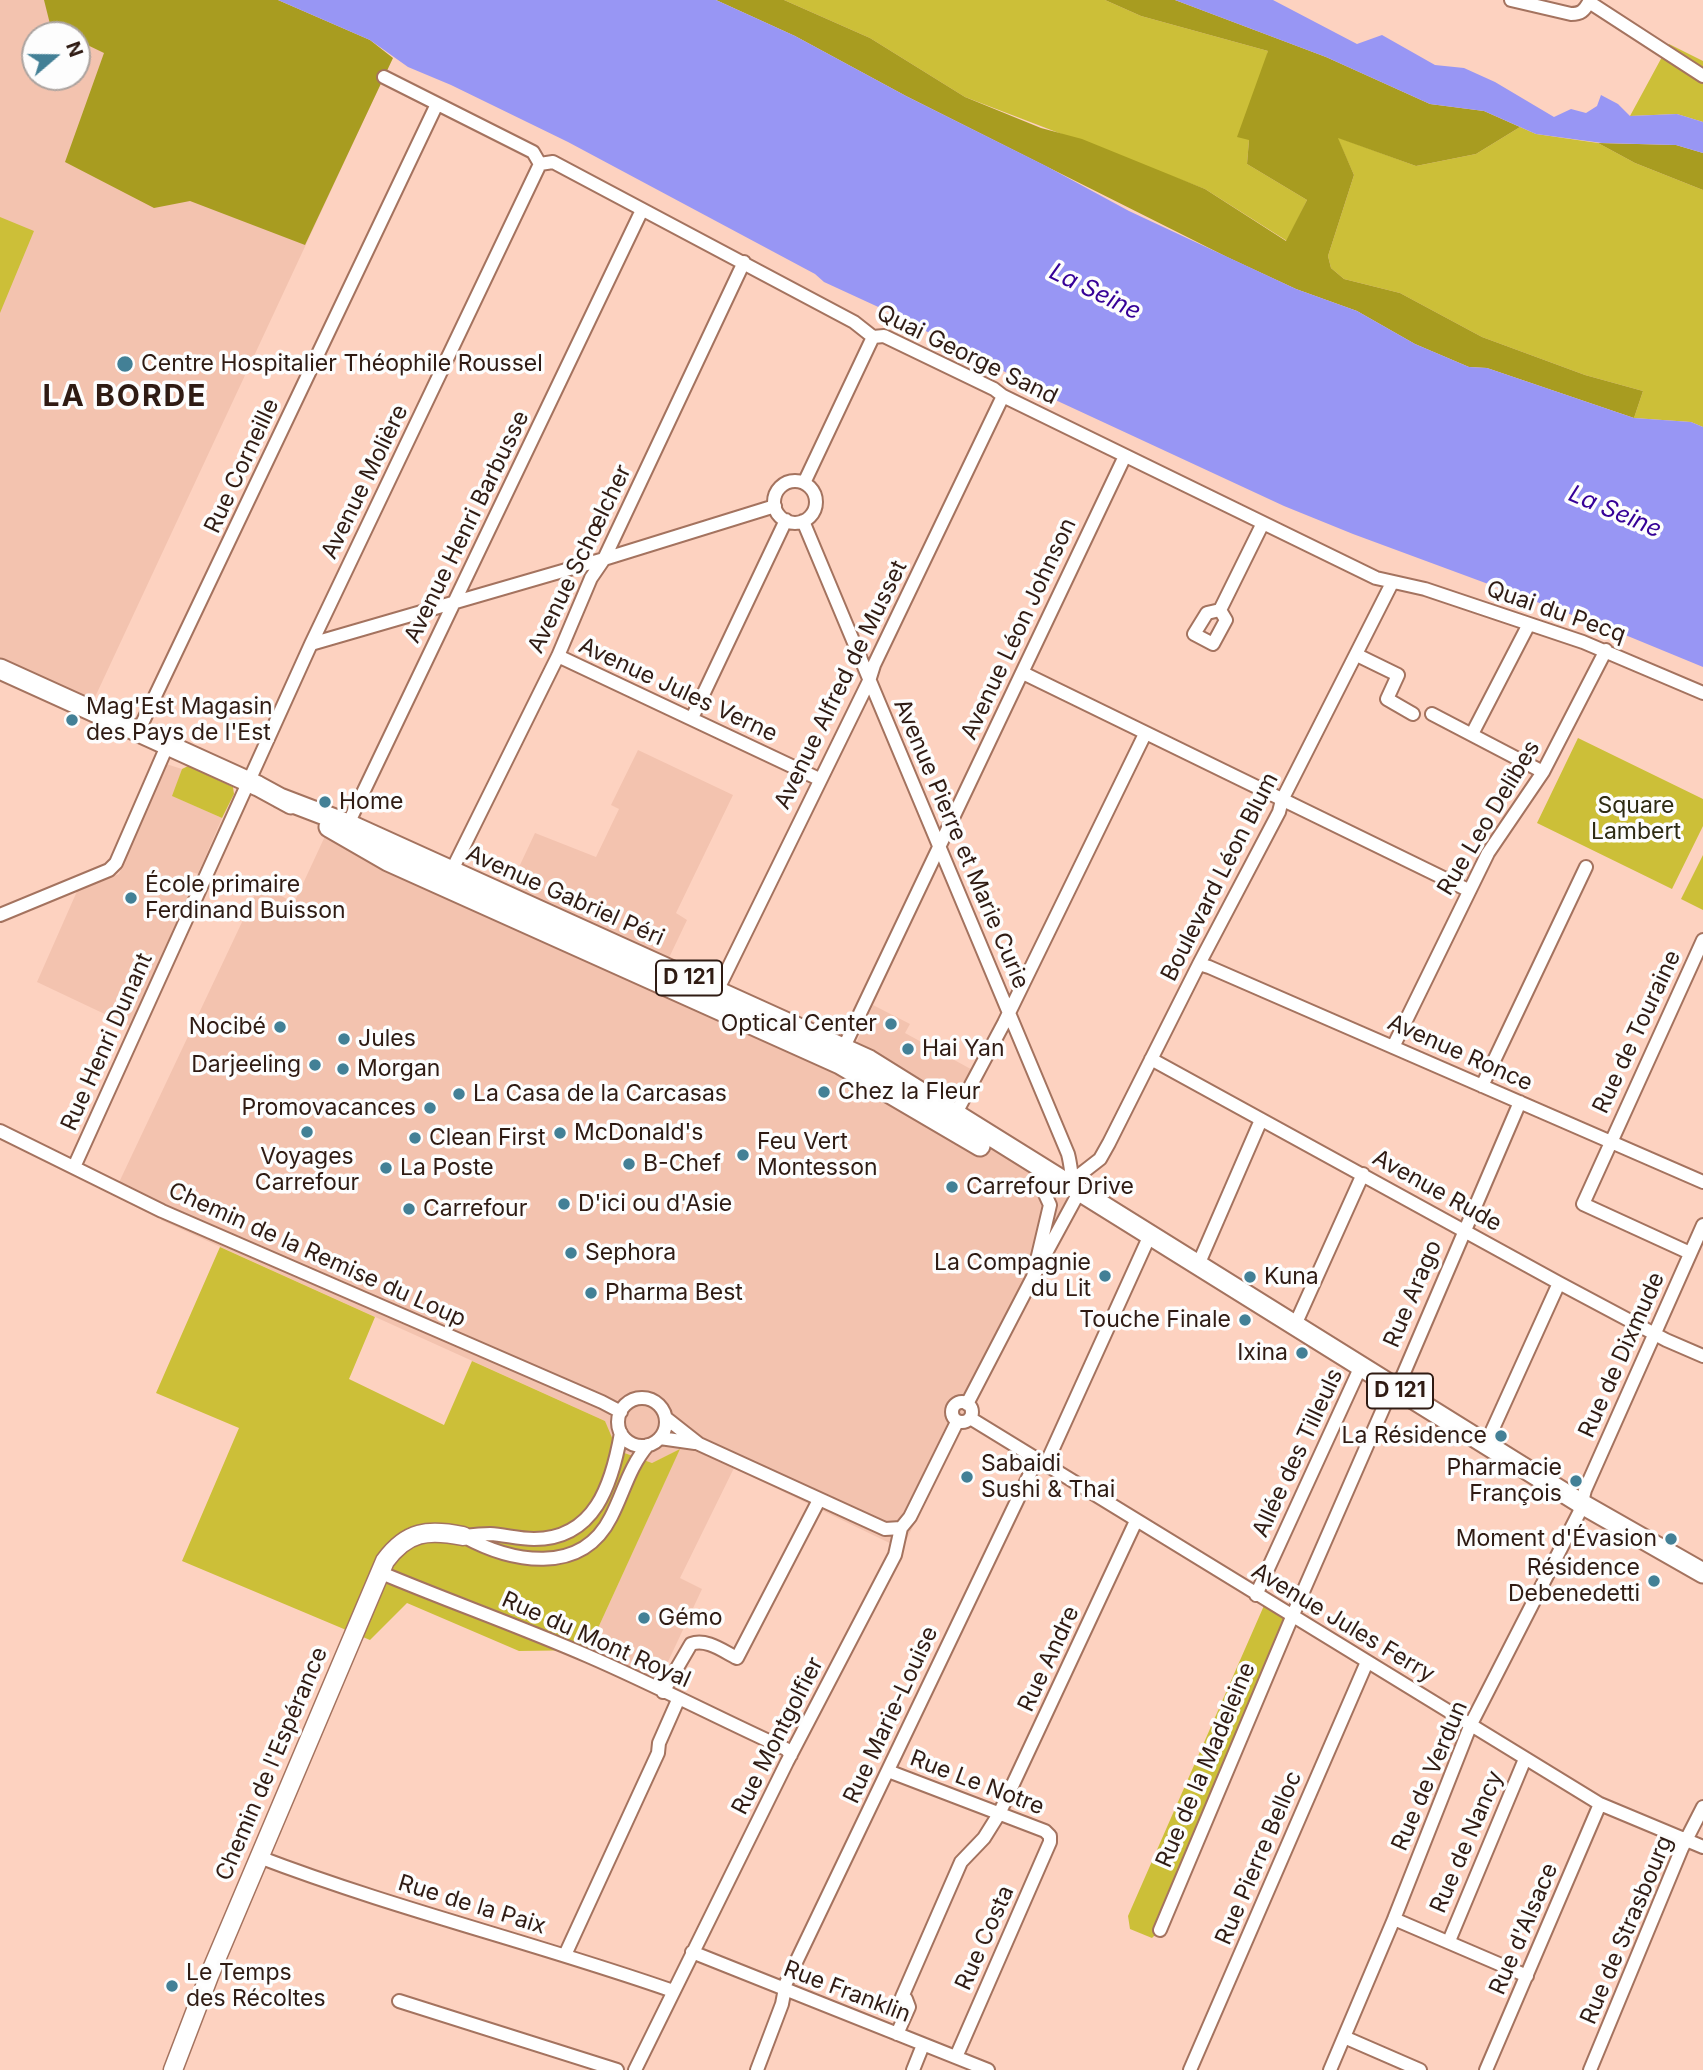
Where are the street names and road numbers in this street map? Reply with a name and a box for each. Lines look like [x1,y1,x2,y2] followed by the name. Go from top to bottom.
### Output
[872,299,1062,411] street label: Quai George Sand
[199,394,285,538] street label: Rue Corneille
[316,400,414,564] street label: Avenue Molière
[399,406,535,648] street label: Avenue Henri Barbusse
[522,460,638,658] street label: Avenue Schœlcher
[956,514,1082,744] street label: Avenue Léon Johnson
[769,556,913,814] street label: Avenue Alfred de Musset
[1483,575,1629,649] street label: Quai du Pecq
[574,632,782,748] street label: Avenue Jules Verne
[887,695,1035,993] street label: Avenue Pierre et Marie Curie
[1432,736,1546,900] street label: Rue Leo Delibes
[1155,768,1285,986] street label: Boulevard Léon Blum
[462,840,668,952] street label: Avenue Gabriel Péri
[1587,946,1687,1118] street label: Rue de Touraine
[56,949,158,1135] street label: Rue Henri Dunant
[656,960,722,996] road number: D 121
[1383,1009,1537,1097] street label: Avenue Ronce
[1368,1144,1506,1238] street label: Avenue Rude
[164,1177,470,1333] street label: Chemin de la Remise du Loup
[1378,1236,1448,1352] street label: Rue Arago
[1573,1268,1671,1442] street label: Rue de Dixmude
[1247,1364,1349,1542] street label: Allée des Tilleuls
[1367,1374,1433,1408] road number: D 121
[1246,1557,1440,1689] street label: Avenue Jules Ferry
[497,1586,695,1694] street label: Rue du Mont Royal
[1013,1602,1085,1716] street label: Rue Andre
[838,1622,944,1808] street label: Rue Marie-Louise
[210,1643,334,1885] street label: Chemin de l'Espérance
[726,1653,830,1819] street label: Rue Montgolfier
[1150,1658,1262,1872] street label: Rue de la Madeleine
[1386,1697,1474,1855] street label: Rue de Verdun
[906,1745,1048,1821] street label: Rue Le Notre
[1210,1767,1308,1949] street label: Rue Pierre Belloc
[1425,1767,1509,1917] street label: Rue de Nancy
[1575,1832,1679,2028] street label: Rue de Strasbourg
[1484,1859,1564,1999] street label: Rue d'Alsace
[395,1869,549,1941] street label: Rue de la Paix
[950,1881,1020,1995] street label: Rue Costa
[780,1955,914,2029] street label: Rue Franklin

